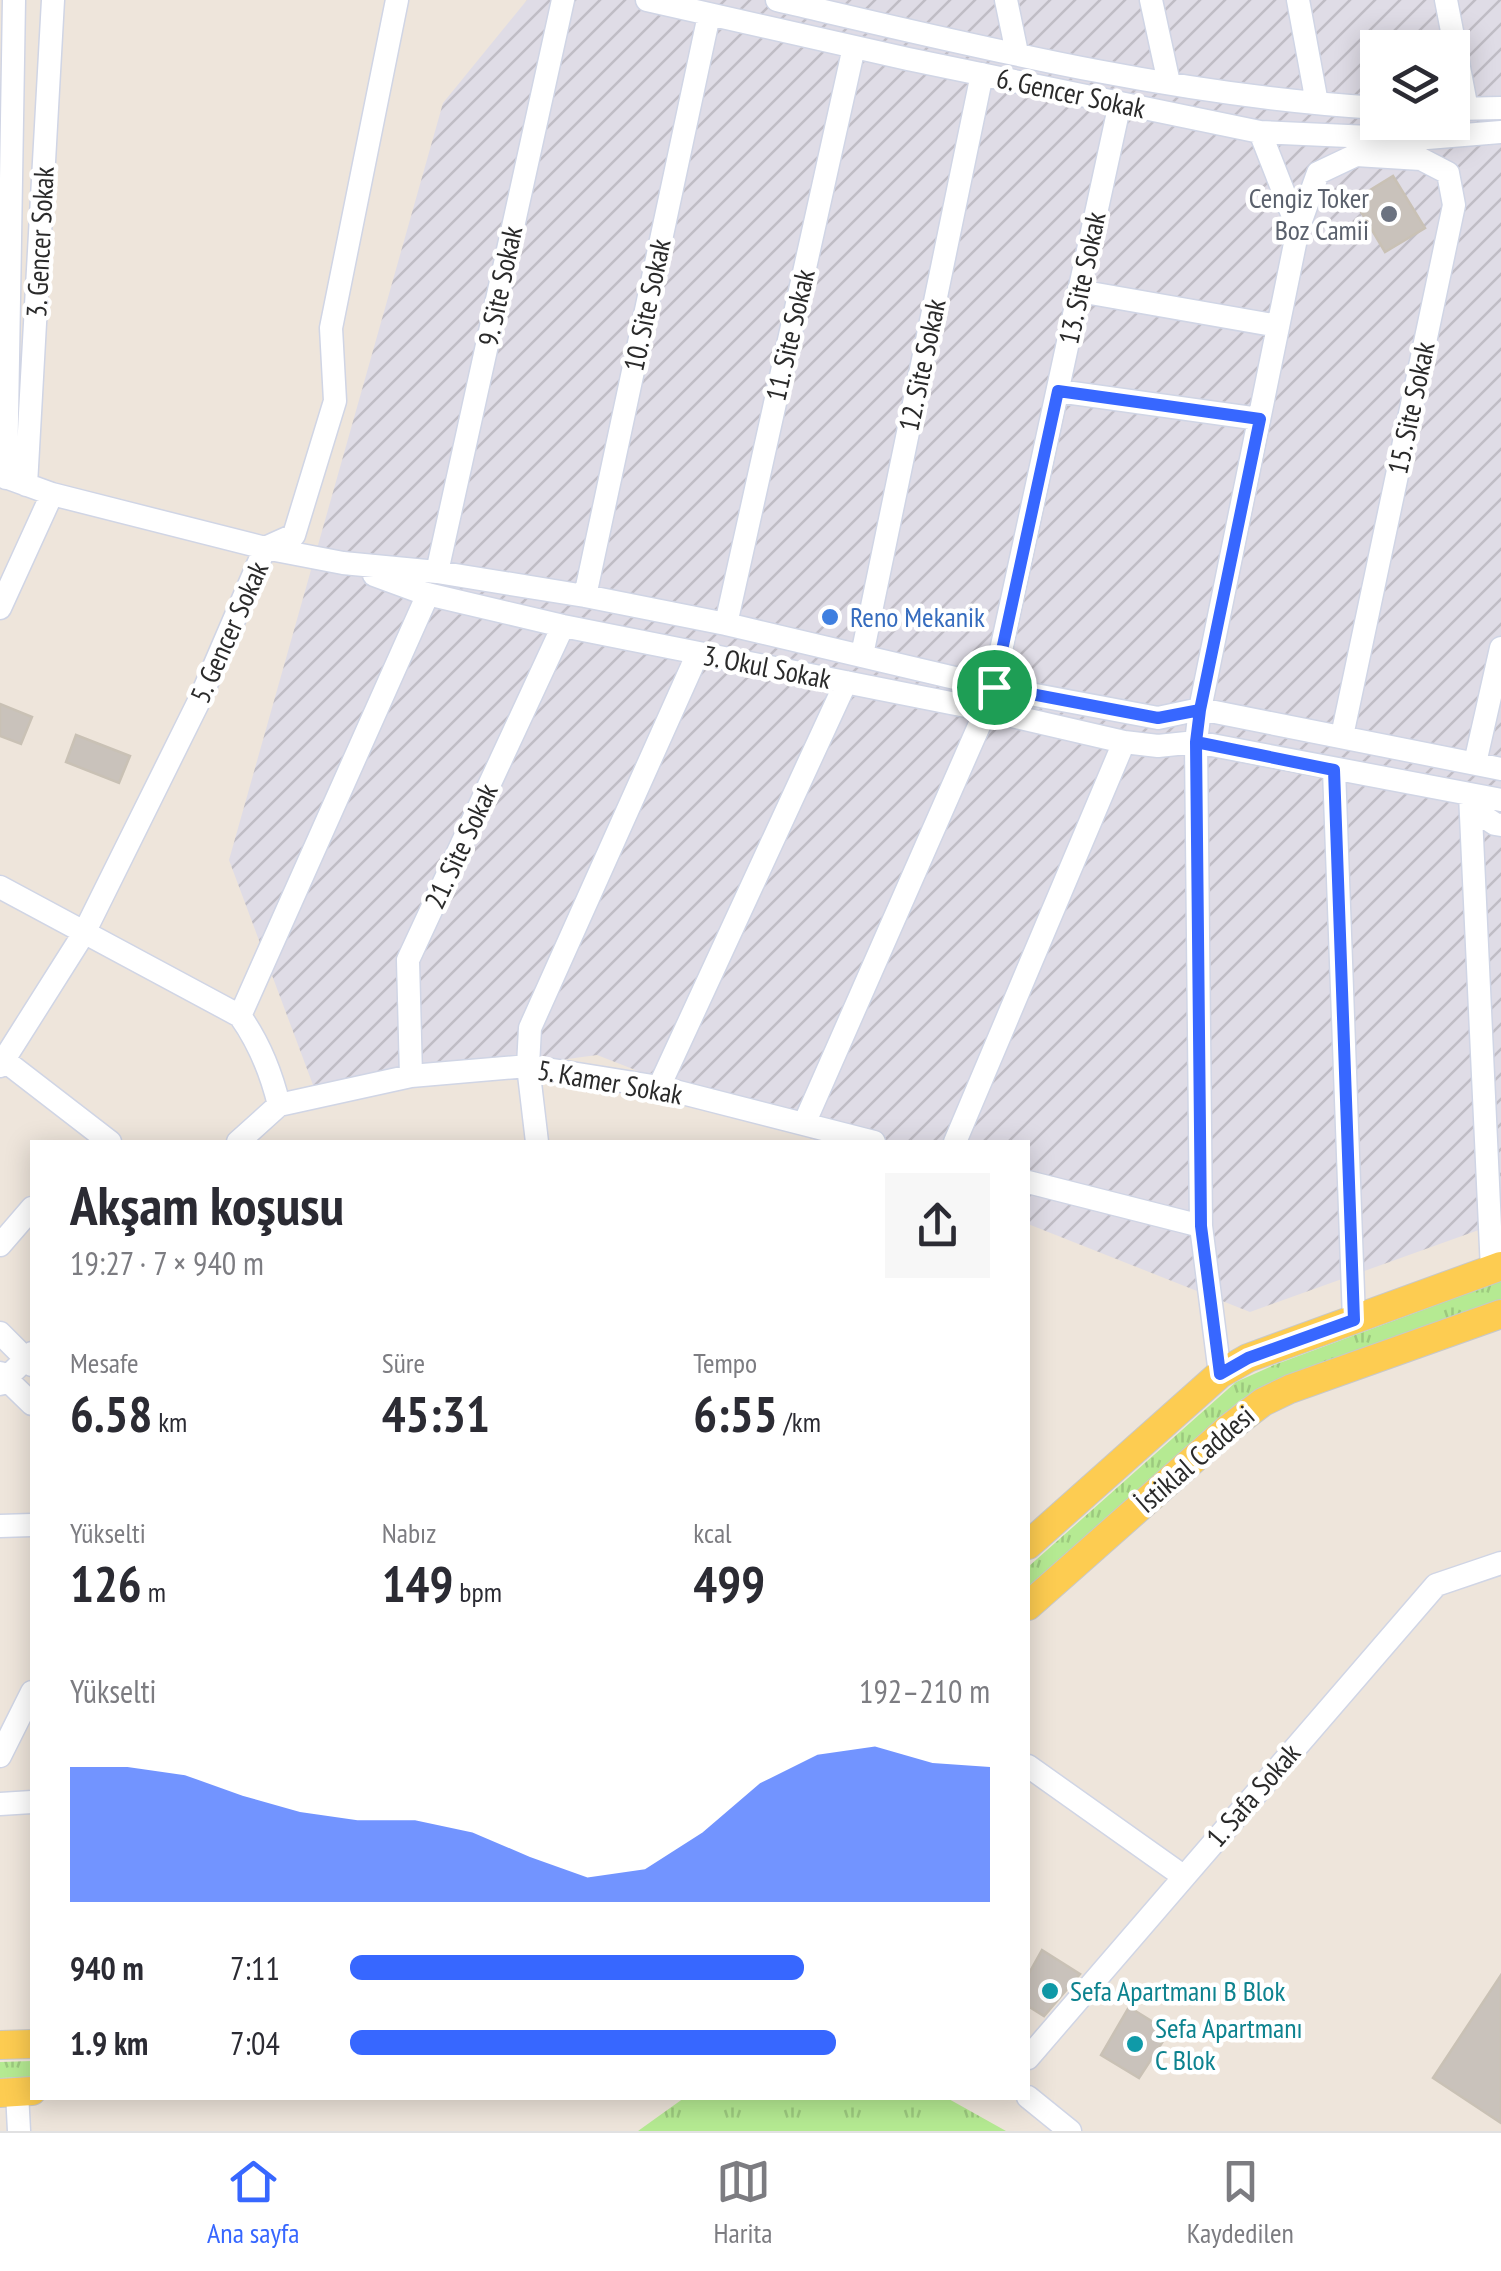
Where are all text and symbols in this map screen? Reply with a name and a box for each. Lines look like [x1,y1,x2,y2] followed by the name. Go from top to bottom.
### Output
[1360,30,1470,140] map controls
[1360,30,1470,140] button: layers
[993,59,1149,126] street label: 6. Gencer Sokak
[17,165,62,318] street label: 3. Gencer Sokak
[1249,179,1369,248] place label: Cengiz Toker Boz Camii
[1378,203,1400,225] marker: Cengiz Toker Boz Camii
[1049,208,1114,347] street label: 13. Site Sokak
[469,222,530,349] street label: 9. Site Sokak
[614,235,679,374] street label: 10. Site Sokak
[756,265,823,404] street label: 11. Site Sokak
[889,295,954,434] street label: 12. Site Sokak
[1378,338,1443,477] street label: 15. Site Sokak
[181,555,276,708] street label: 5. Gencer Sokak
[850,598,985,635] place label: Reno Mekanik
[819,606,841,628] marker: Reno Mekanik
[700,636,834,697] street label: 3. Okul Sokak
[952,645,1037,730] pin
[967,660,1022,715] icon: arrive
[415,777,506,914] street label: 21. Site Sokak
[535,1051,686,1112] street label: 5. Kamer Sokak
[70,1169,344,1240] text: Akşam koşusu
[885,1173,990,1278] button: share
[70,1242,264,1284] text: 19:27 · 7 × 940 m
[70,1344,139,1381] text: Mesafe
[382,1344,425,1381] text: Süre
[693,1344,757,1381] text: Tempo
[70,1381,152,1446] text: 6.58
[382,1381,490,1446] text: 45:31
[693,1381,778,1446] text: 6:55
[1128,1397,1262,1520] street label: İstiklal Caddesi
[152,1403,187,1440] text: km
[778,1403,821,1440] text: /km
[70,1514,146,1551] text: Yükselti
[382,1514,436,1551] text: Nabız
[693,1514,732,1551] text: kcal
[70,1551,142,1616] text: 126
[382,1551,453,1616] text: 149
[693,1551,765,1616] text: 499
[142,1573,166,1610] text: m
[453,1573,502,1610] text: bpm
[70,1670,157,1712] text: Yükselti
[859,1670,990,1712] text: 192–210 m
[1197,1735,1308,1854] street label: 1. Safa Sokak
[70,1947,144,1989] text: 940 m
[230,1947,280,1989] text: 7:11
[1070,1972,1285,2009] place label: Sefa Apartmanı B Blok
[1039,1980,1061,2002] marker: Sefa Apartmanı B Blok
[1155,2009,1303,2078] place label: Sefa Apartmanı C Blok
[70,2022,148,2064] text: 1.9 km
[230,2022,280,2064] text: 7:04
[1124,2033,1146,2055] marker: Sefa Apartmanı C Blok
[207,2154,299,2251] tab: Ana sayfa
[714,2154,772,2251] tab: Harita
[1187,2154,1294,2251] tab: Kaydedilen

